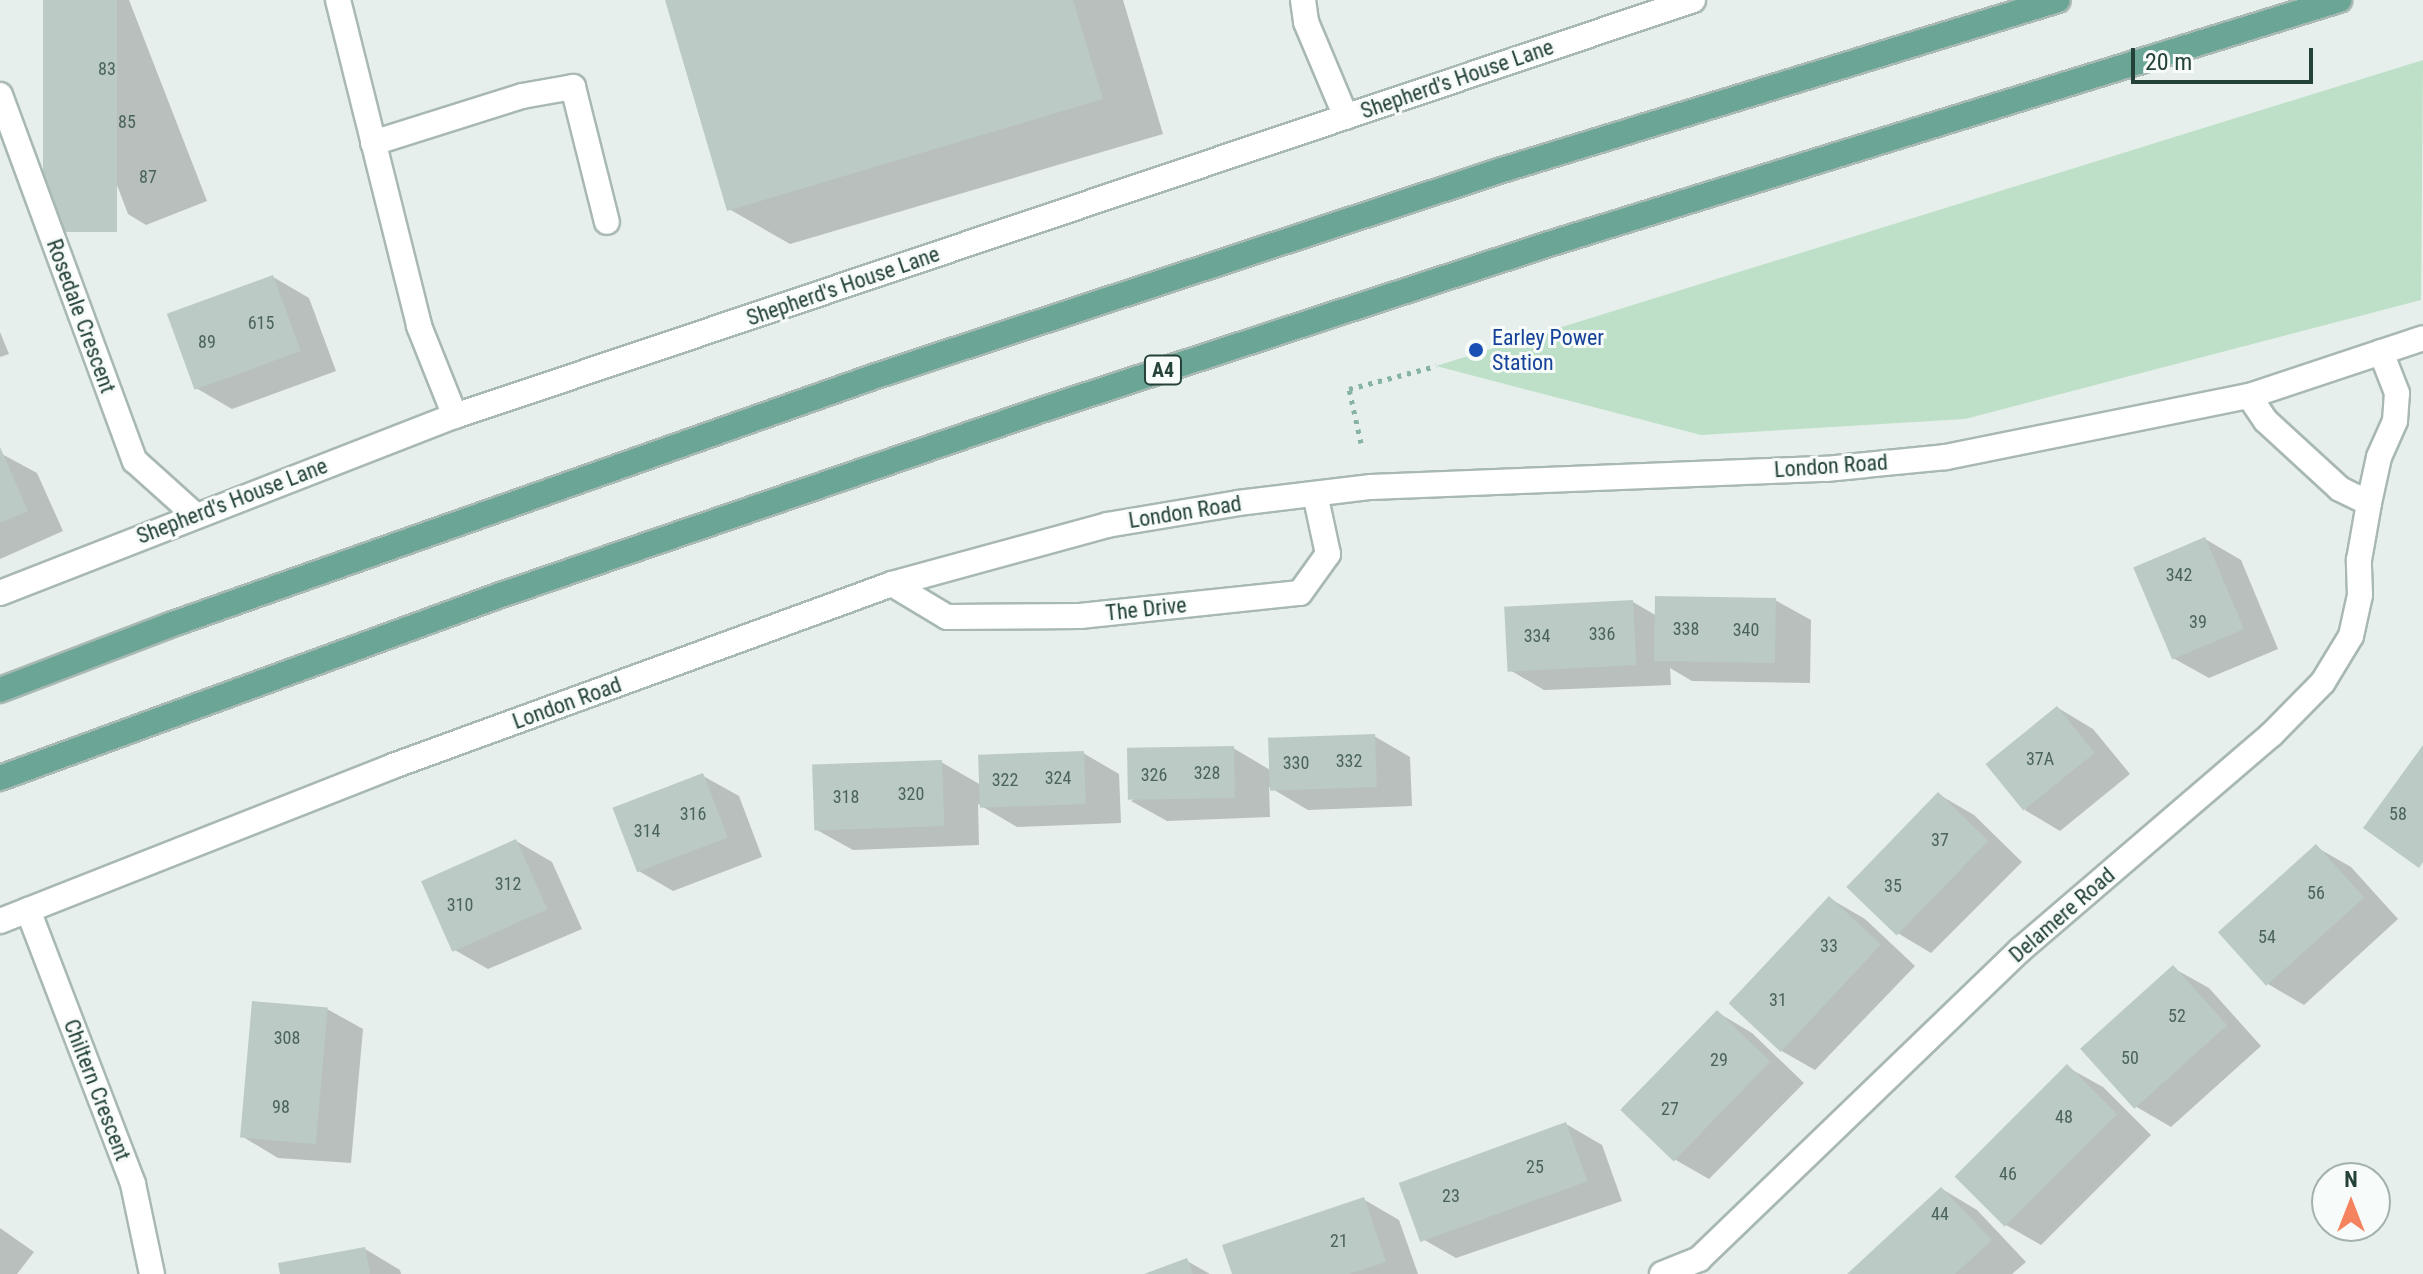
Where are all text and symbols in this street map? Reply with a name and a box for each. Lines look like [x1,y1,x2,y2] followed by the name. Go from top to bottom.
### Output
[2135,32,2317,82] scale bar
[1357,34,1557,124] street label: Shepherd's House Lane
[2145,48,2192,76] text: 20 m
[98,58,116,80] house number: 83
[118,111,136,133] house number: 85
[139,166,157,188] house number: 87
[41,235,121,397] street label: Rosedale Crescent
[743,241,943,331] street label: Shepherd's House Lane
[248,312,274,334] house number: 615
[1492,324,1604,376] place label: Earley Power Station
[198,331,216,353] house number: 89
[1467,341,1485,359] marker: Earley Power Station
[1143,354,1183,386] road number: A4
[1773,449,1889,483] street label: London Road
[133,452,331,550] street label: Shepherd's House Lane
[1127,490,1243,534] street label: London Road
[2166,564,2192,586] house number: 342
[1104,592,1188,626] street label: The Drive
[2189,611,2207,633] house number: 39
[1673,618,1699,640] house number: 338
[1733,619,1759,641] house number: 340
[1589,623,1615,645] house number: 336
[1524,625,1550,647] house number: 334
[509,671,625,735] street label: London Road
[2026,748,2054,770] house number: 37A
[1336,750,1362,772] house number: 332
[1283,752,1309,774] house number: 330
[1194,762,1220,784] house number: 328
[1141,764,1167,786] house number: 326
[1045,767,1071,789] house number: 324
[992,769,1018,791] house number: 322
[898,783,924,805] house number: 320
[833,786,859,808] house number: 318
[680,803,706,825] house number: 316
[2389,803,2407,825] house number: 58
[634,820,660,842] house number: 314
[1931,829,1949,851] house number: 37
[2004,862,2120,968] street label: Delamere Road
[495,873,521,895] house number: 312
[1884,875,1902,897] house number: 35
[2307,882,2325,904] house number: 56
[447,894,473,916] house number: 310
[2258,926,2276,948] house number: 54
[1820,935,1838,957] house number: 33
[1769,989,1787,1011] house number: 31
[2168,1005,2186,1027] house number: 52
[58,1016,136,1164] street label: Chiltern Crescent
[274,1027,300,1049] house number: 308
[2121,1047,2139,1069] house number: 50
[1710,1049,1728,1071] house number: 29
[272,1096,290,1118] house number: 98
[1661,1098,1679,1120] house number: 27
[2055,1106,2073,1128] house number: 48
[1526,1156,1544,1178] house number: 25
[2311,1162,2391,1242] north arrow
[1999,1163,2017,1185] house number: 46
[2344,1167,2358,1192] text: N
[1442,1185,1460,1207] house number: 23
[1931,1203,1949,1225] house number: 44
[1330,1230,1348,1252] house number: 21

